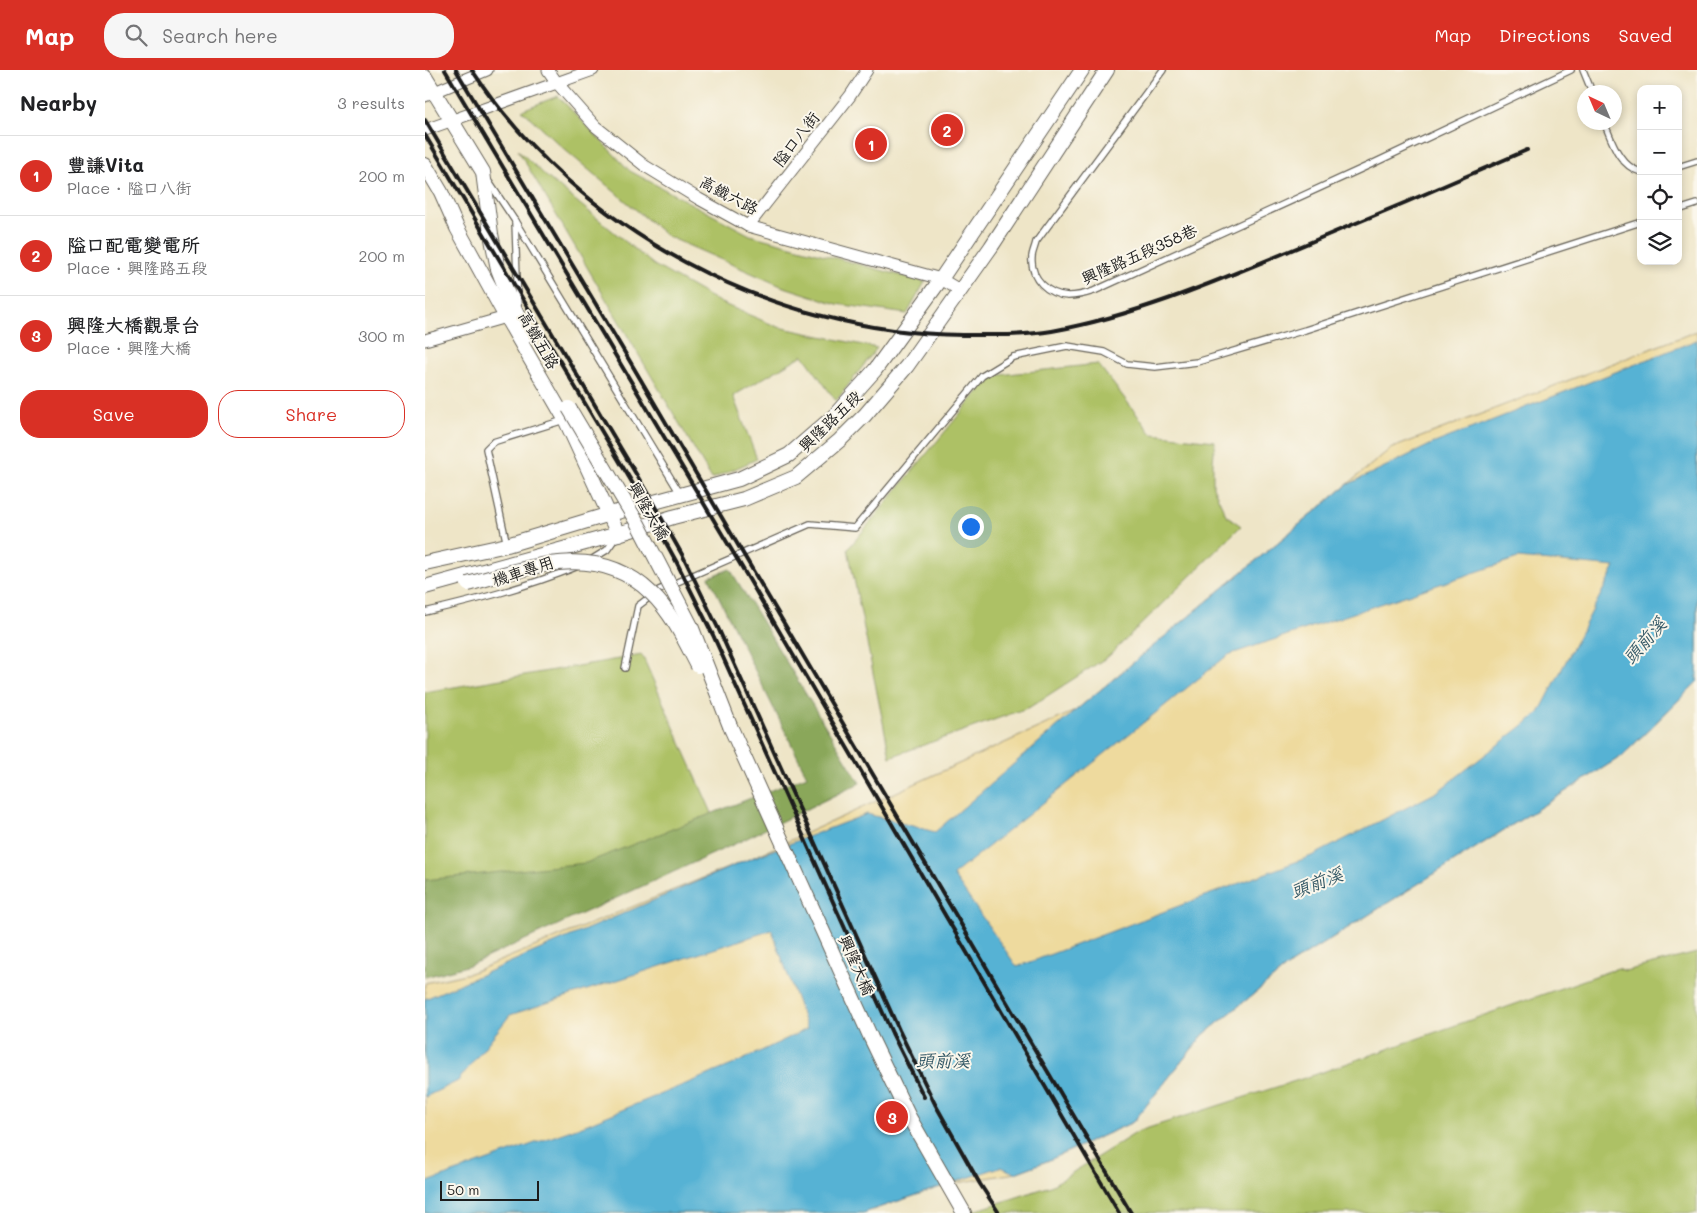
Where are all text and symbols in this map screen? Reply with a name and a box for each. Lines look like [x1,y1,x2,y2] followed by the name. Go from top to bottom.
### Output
[104,13,454,58] search box
[25,20,74,51] text: Map
[122,21,150,49] icon: search
[162,23,278,48] text: Search here
[1434,23,1471,47] text: Map
[1499,23,1591,47] text: Directions
[1619,23,1672,47] text: Saved
[1577,85,1622,130] north arrow
[1637,85,1682,265] map controls
[1637,85,1682,130] button: +
[20,89,97,116] text: Nearby
[337,92,405,113] text: 3 results
[768,107,824,170] street label: 隘口八街
[931,111,963,149] pin: 2
[855,125,887,163] pin: 1
[1637,130,1682,175] button: −
[67,152,144,177] text: 豐謙Vita
[32,165,40,186] text: 1
[358,165,405,186] text: 200 m
[696,170,762,219] street label: 高鐵六路
[1637,175,1682,220] button: locate
[67,177,191,198] text: Place · 隘口八街
[1078,219,1200,288] street label: 興隆路五段358巷
[1637,220,1682,265] button: layers
[67,232,200,257] text: 隘口配電變電所
[32,245,40,266] text: 2
[358,245,405,266] text: 200 m
[67,257,207,278] text: Place · 興隆路五段
[514,307,565,373] street label: 高鐵五路
[67,312,200,337] text: 興隆大橋觀景台
[31,325,41,346] text: 3
[358,325,405,346] text: 300 m
[67,337,191,358] text: Place · 興隆大橋
[794,385,866,456] street label: 興隆路五段
[20,390,208,438] button: Save
[218,390,405,438] button: Share
[624,478,675,544] street label: 興隆大橋
[958,514,984,540] your location
[489,551,557,590] street label: 機車專用
[1617,611,1672,669] water label: 頭前溪
[1287,861,1347,903] water label: 頭前溪
[835,931,880,998] street label: 興隆大橋
[916,1048,971,1072] water label: 頭前溪
[876,1098,908,1136] pin: 3
[440,1178,539,1201] scale bar
[447,1180,479,1199] text: 50 m

